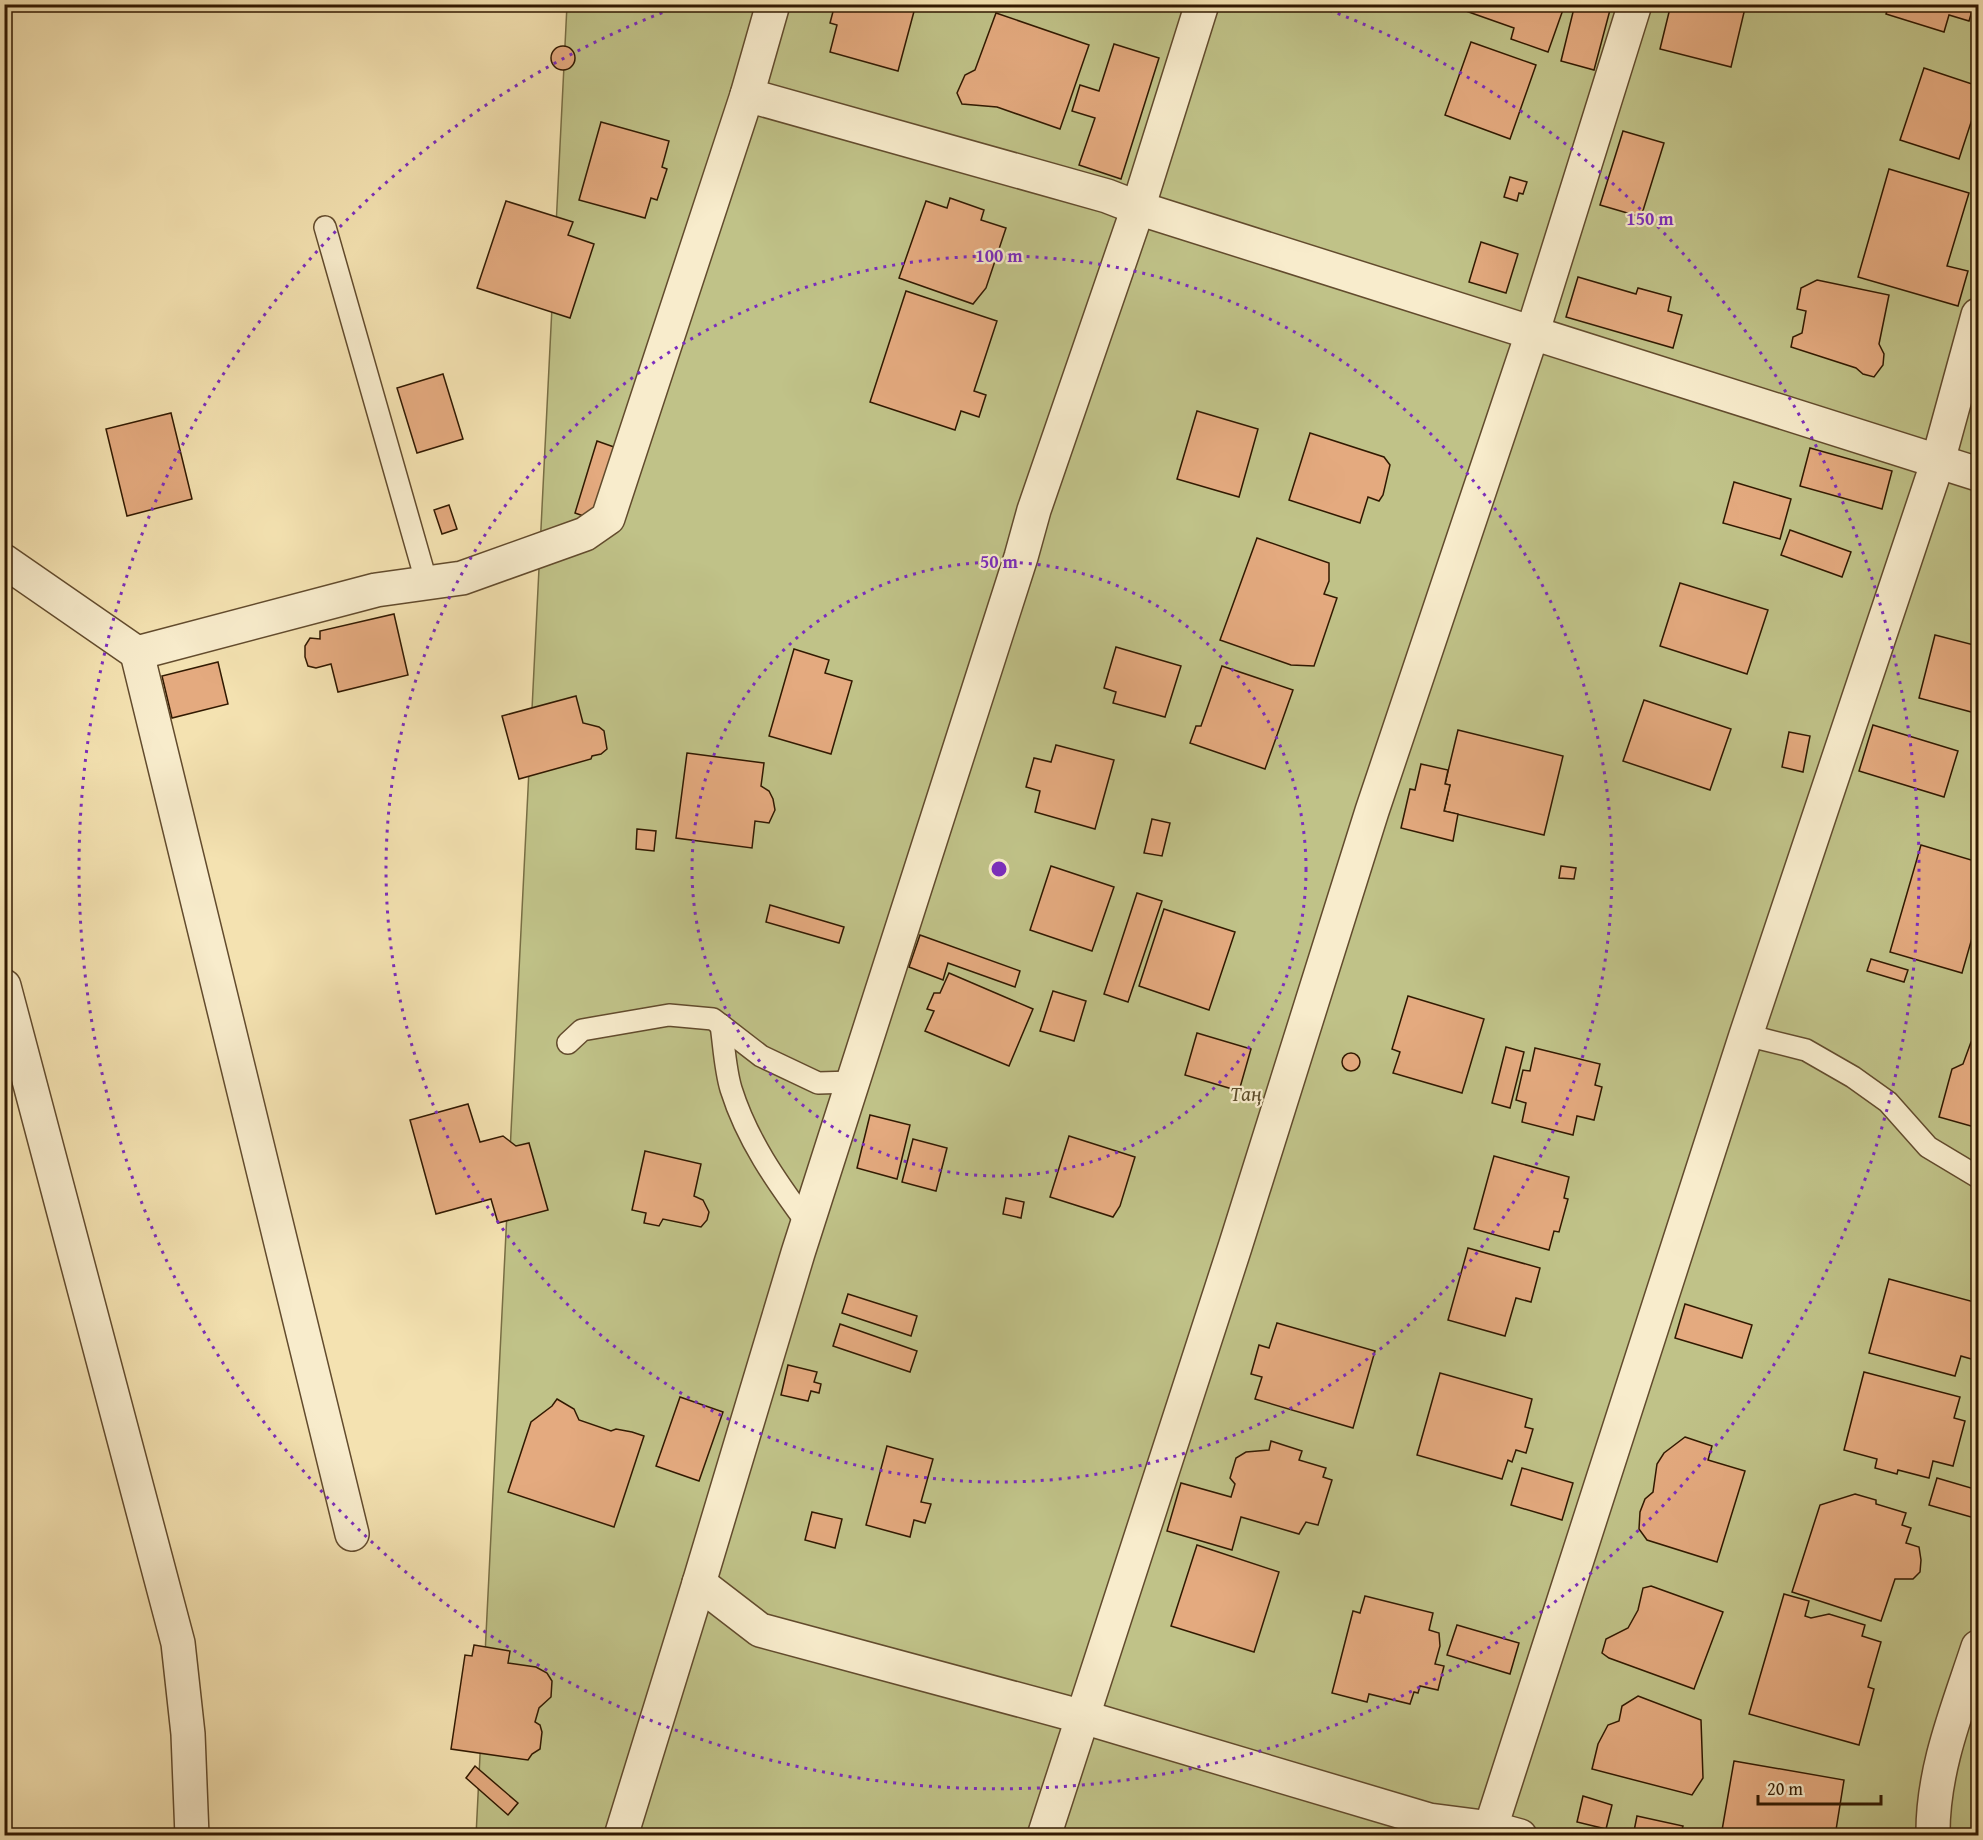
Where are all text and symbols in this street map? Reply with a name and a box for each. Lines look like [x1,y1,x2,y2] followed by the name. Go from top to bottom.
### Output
[1626,205,1674,232] text: 150 m
[975,242,1023,269] text: 100 m
[980,548,1019,575] text: 50 m
[989,859,1009,879] centre of rings
[1230,1078,1262,1109] park label: Таң
[1758,1768,1881,1806] scale bar
[1767,1775,1803,1802] text: 20 m

